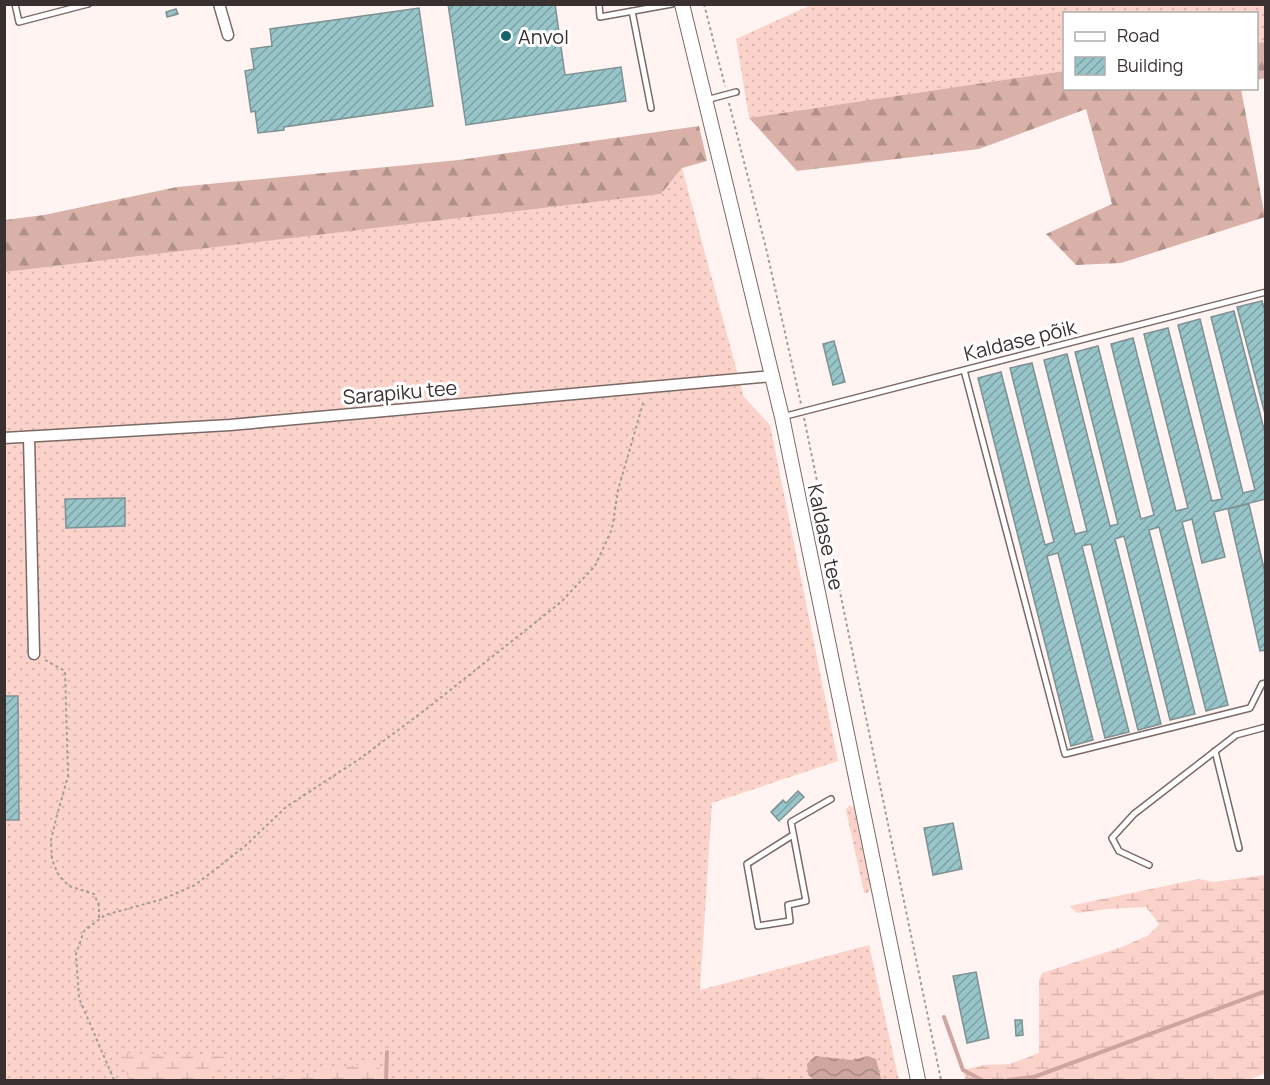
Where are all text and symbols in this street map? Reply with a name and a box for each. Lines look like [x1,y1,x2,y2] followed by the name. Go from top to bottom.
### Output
[1063,12,1258,90] legend
[518,23,569,50] place label: Anvol
[1117,23,1160,47] text: Road
[499,29,513,43] marker: Anvol
[1117,53,1183,77] text: Building
[961,313,1080,367] street label: Kaldase põik
[342,374,458,410] street label: Sarapiku tee
[802,481,850,593] street label: Kaldase tee

